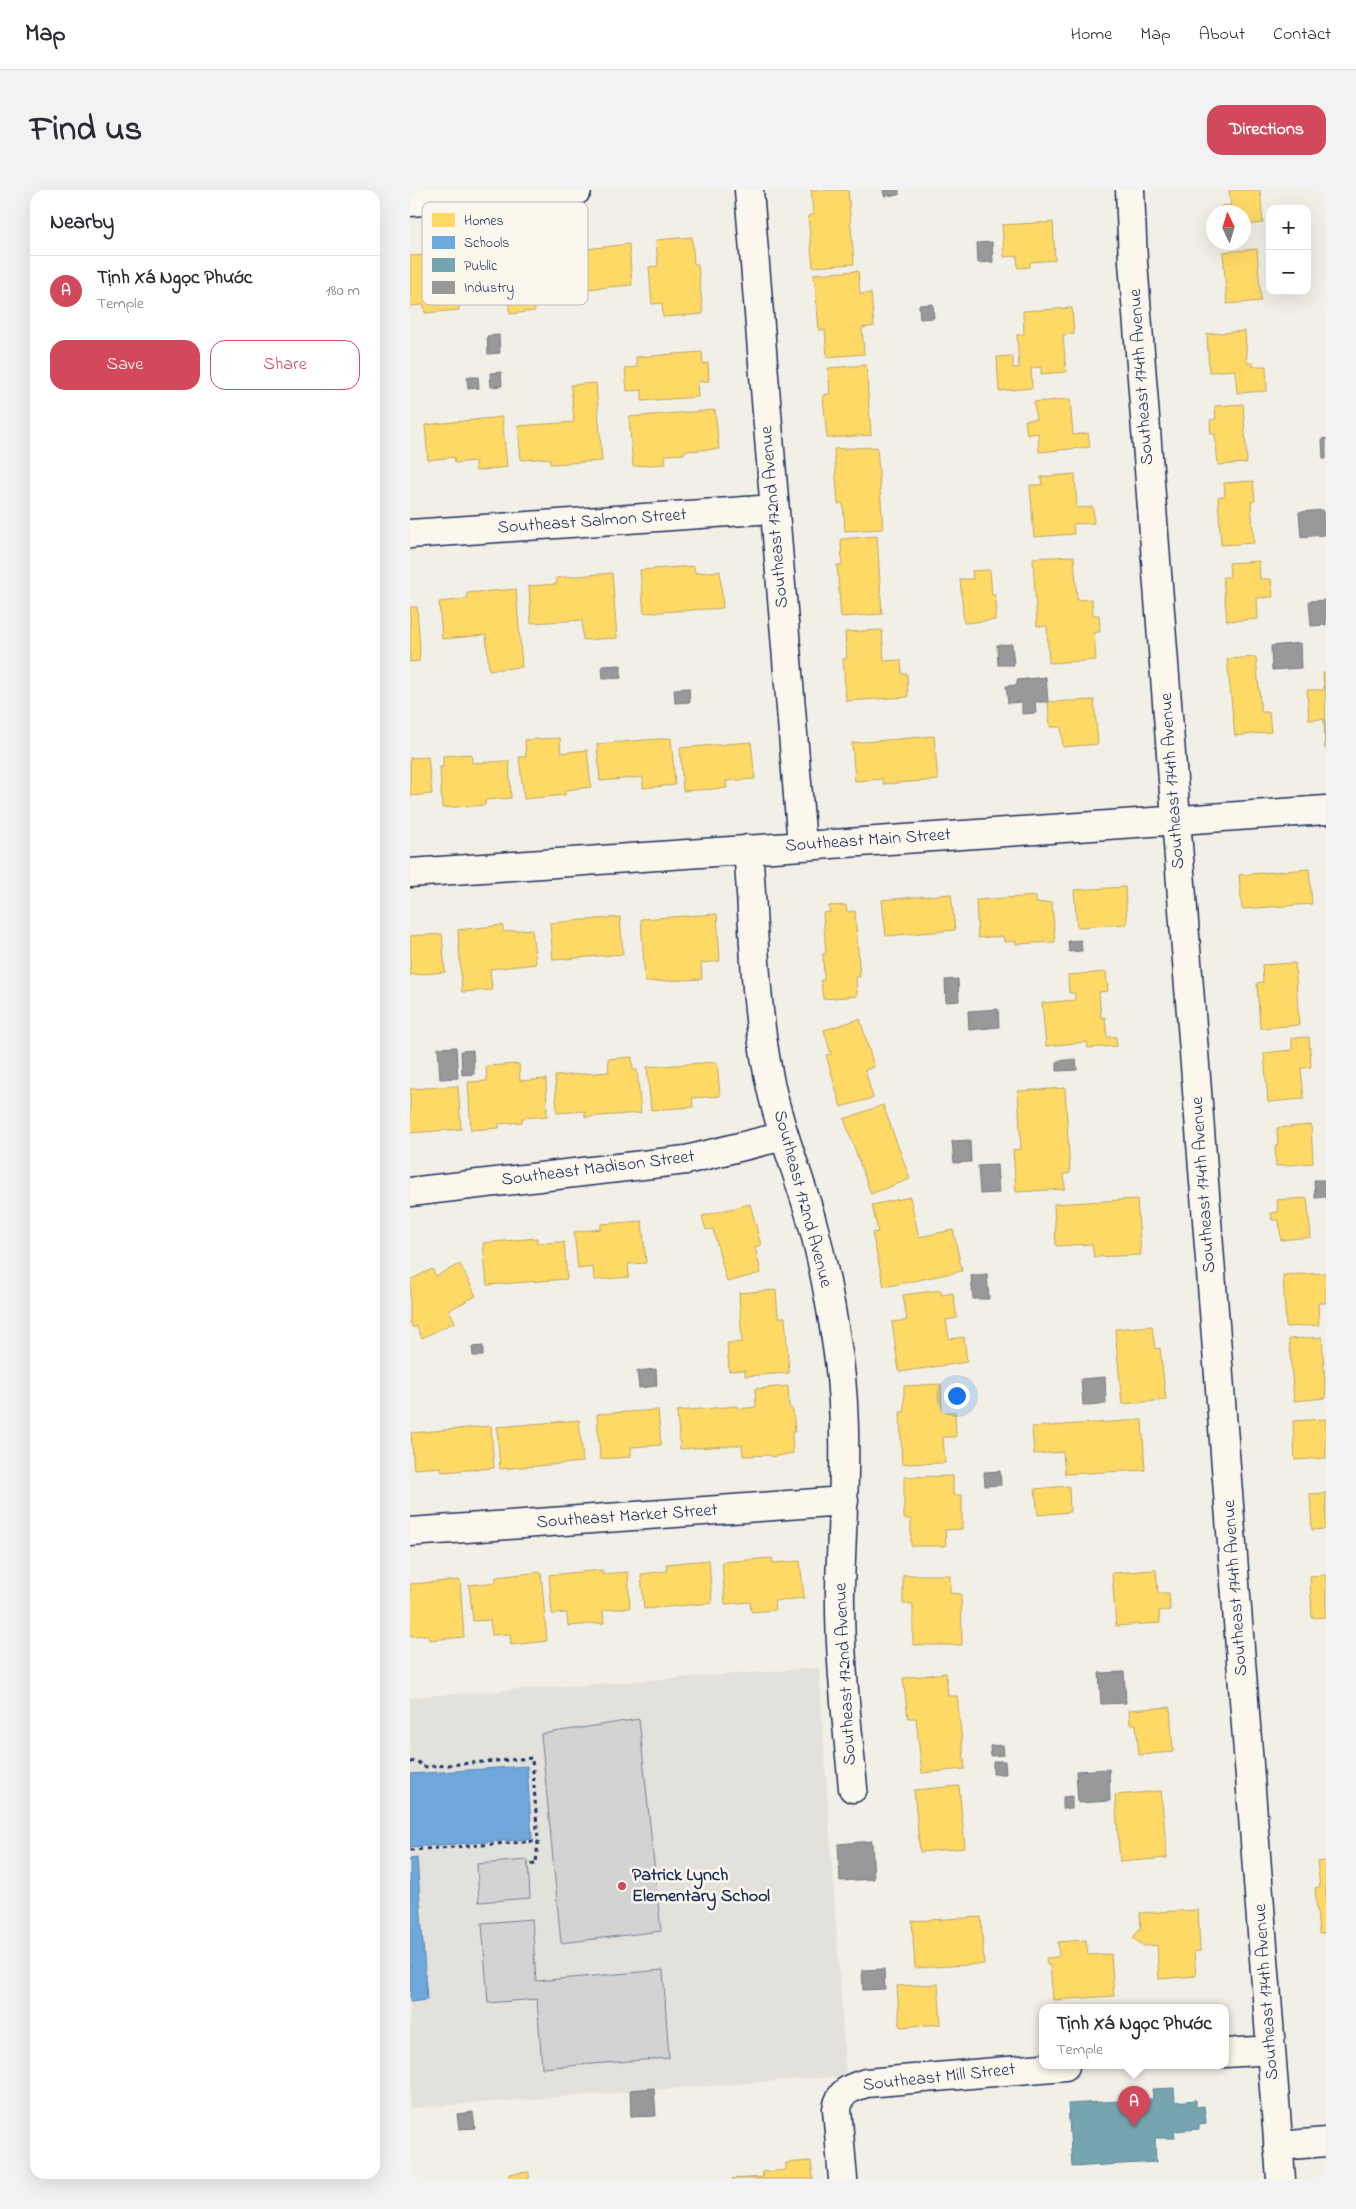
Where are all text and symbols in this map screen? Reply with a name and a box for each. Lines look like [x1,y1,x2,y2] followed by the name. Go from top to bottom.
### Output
[25,17,66,52] text: Map
[1071,22,1112,48] text: Home
[1140,22,1171,48] text: Map
[1199,22,1245,48] text: About
[1273,22,1331,48] text: Contact
[30,105,142,156] text: Find us
[1207,105,1326,155] button: Directions
[422,202,588,305] legend
[1206,205,1251,250] north arrow
[1266,205,1311,295] map controls
[1266,205,1311,250] button: +
[50,208,114,238] text: Nearby
[464,211,504,232] text: Homes
[464,233,509,254] text: Schools
[1266,250,1311,295] button: −
[464,256,498,277] text: Public
[97,265,252,292] text: Tịnh Xá Ngọc Phước
[464,278,514,300] text: Industry
[61,279,71,303] text: A
[326,279,360,303] text: 180 m
[1123,287,1161,466] street label: Southeast 174th Avenue
[97,292,144,316] text: Temple
[50,340,200,390] button: Save
[210,340,360,390] button: Share
[754,424,796,609] street label: Southeast 172nd Avenue
[497,502,687,542] street label: Southeast Salmon Street
[1154,691,1192,870] street label: Southeast 174th Avenue
[784,822,952,860] street label: Southeast Main Street
[1185,1095,1223,1274] street label: Southeast 174th Avenue
[766,1107,838,1291] street label: Southeast 172nd Avenue
[500,1144,696,1194] street label: Southeast Madison Street
[944,1383,970,1409] your location
[536,1498,718,1536] street label: Southeast Market Street
[1217,1498,1255,1677] street label: Southeast 174th Avenue
[828,1581,864,1766] street label: Southeast 172nd Avenue
[632,1863,770,1911] place label: Patrick Lynch Elementary School
[616,1880,628,1892] marker: Patrick Lynch Elementary School
[1248,1902,1286,2081] street label: Southeast 174th Avenue
[1039,2004,1229,2069] popup
[1056,2011,1212,2038] text: Tịnh Xá Ngọc Phước
[1056,2038,1103,2062] text: Temple
[861,2057,1017,2099] street label: Southeast Mill Street
[1118,2086,1150,2127] pin: A

